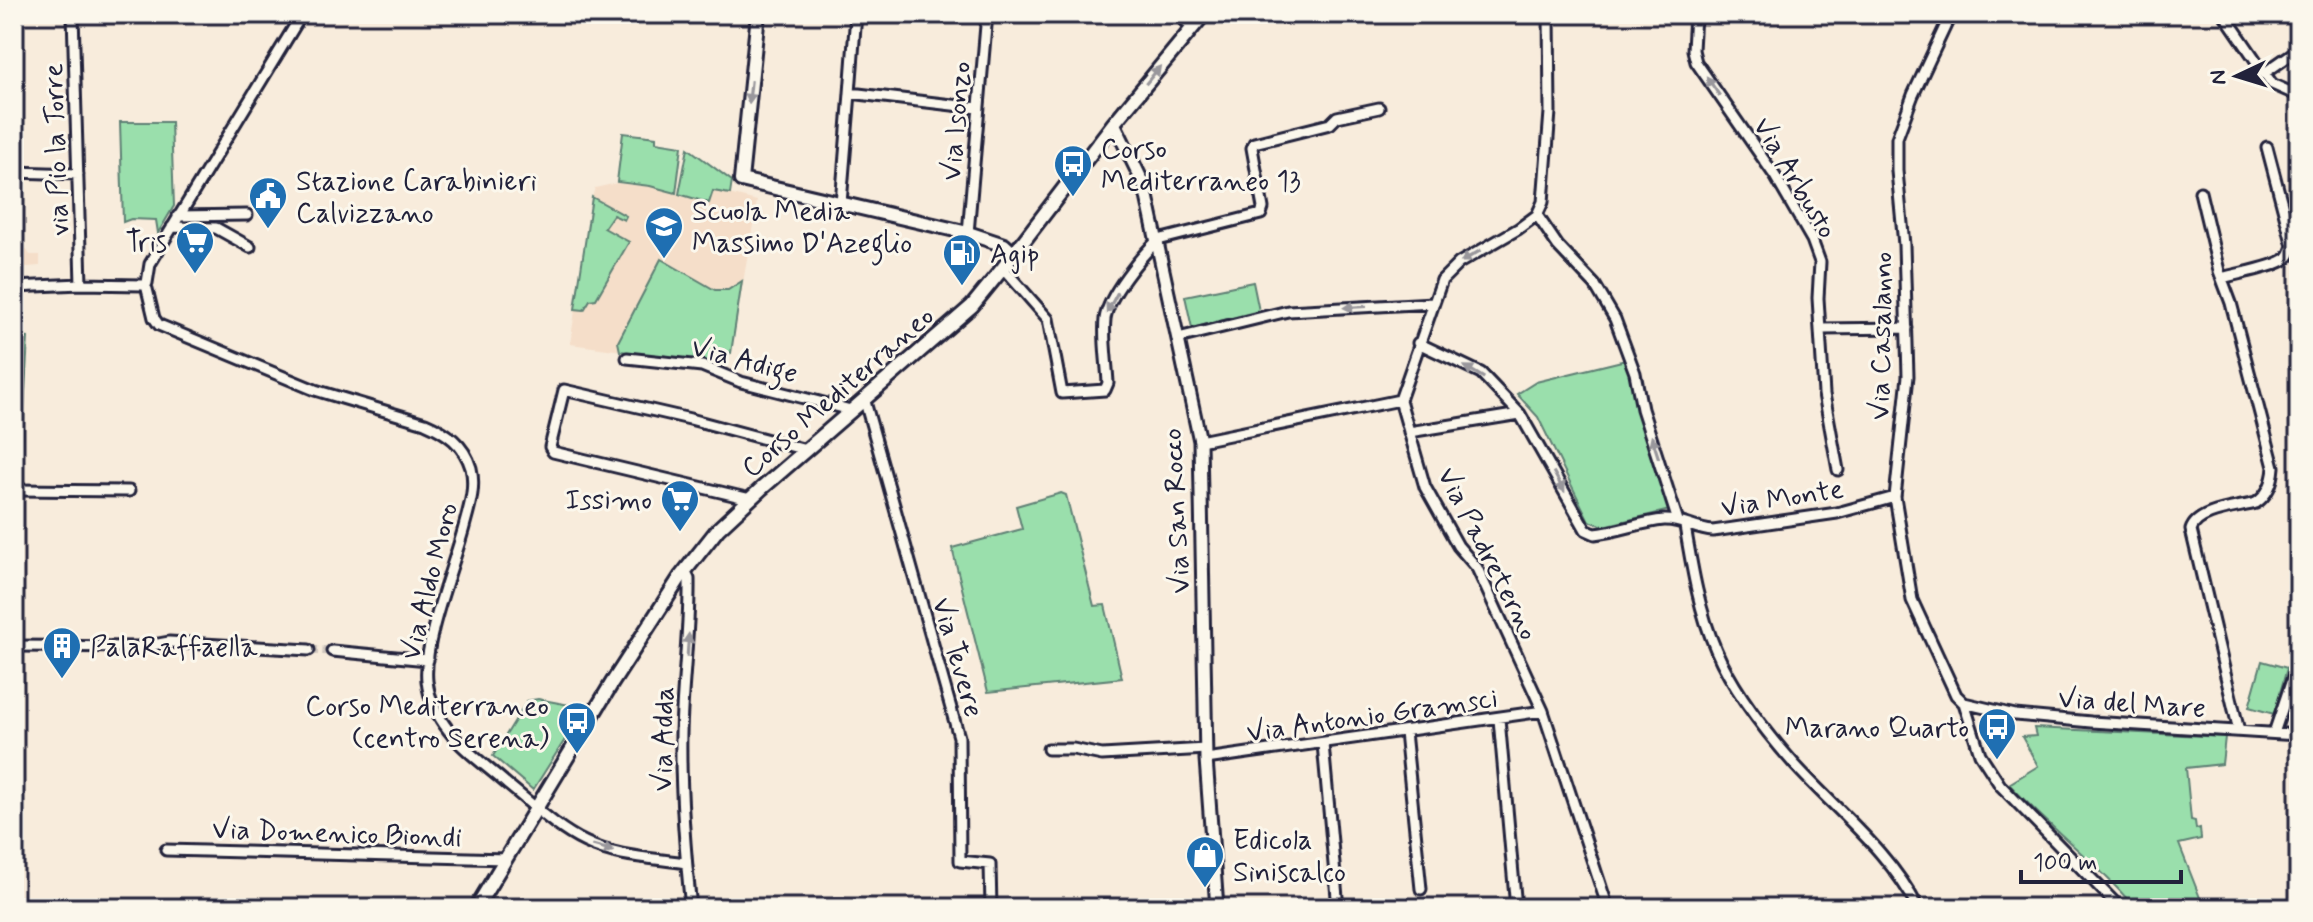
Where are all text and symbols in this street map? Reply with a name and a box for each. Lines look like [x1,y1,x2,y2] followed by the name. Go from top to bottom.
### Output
[2197,36,2277,116] north arrow
[934,60,981,183] street label: Via Isonzo
[36,63,79,237] street label: via Pio la Torre
[1144,65,1161,85] one-way arrow
[2205,69,2234,86] text: N
[1706,76,1721,97] one-way arrow
[744,80,757,105] one-way arrow
[1743,111,1845,246] street label: Via Arbusto
[1101,132,1301,201] place label: Corso Mediterraneo 13
[1052,143,1094,198] bus stop icon: Corso Mediterraneo 13
[296,164,537,233] place label: Stazione Carabinieri Calvizzano
[247,175,289,230] public building icon: Stazione Carabinieri Calvizzano
[692,194,912,266] place label: Scuola Media Massimo D'Azeglio
[643,205,685,260] school or university icon: Scuola Media Massimo D'Azeglio
[174,220,216,275] supermarket icon: Tris
[126,225,167,262] place label: Tris
[941,232,983,287] fuel station icon: Agip
[990,237,1039,274] place label: Agip
[1460,249,1482,263] one-way arrow
[1863,252,1902,421] street label: Via Casalanno
[1106,291,1119,314] one-way arrow
[735,299,943,487] street label: Corso Mediterraneo
[1342,301,1367,314] one-way arrow
[686,329,802,396] street label: Via Adige
[1463,365,1485,379] one-way arrow
[1155,427,1200,595] street label: Via San Rocco
[1648,434,1660,458] one-way arrow
[1427,461,1546,647] street label: Via Padreterno
[1552,471,1566,493] one-way arrow
[1718,472,1846,527] street label: Via Monte
[659,478,701,533] supermarket icon: Issimo
[565,483,652,520] place label: Issimo
[393,499,468,664] street label: Via Aldo Moro
[922,593,991,722] street label: Via Tevere
[41,625,83,680] building icon: PalaRaffaella
[90,630,258,667] place label: PalaRaffaella
[682,632,695,657] one-way arrow
[1244,681,1500,752] street label: Via Antonio Gramsci
[2057,681,2207,728] street label: Via del Mare
[645,686,684,792] street label: Via Adda
[305,689,549,758] place label: Corso Mediterraneo (centro Serena)
[556,700,598,755] bus stop icon: Corso Mediterraneo (centro Serena)
[1976,706,2018,761] bus stop icon: Marano Quarto
[1785,711,1969,748] place label: Marano Quarto
[211,812,462,857] street label: Via Domenico Biondi
[1233,823,1346,892] place label: Edicola Siniscalco
[1184,834,1226,889] shop icon: Edicola Siniscalco
[2021,834,2181,884] scale bar
[591,842,615,855] one-way arrow
[2033,848,2097,879] text: 100 m

